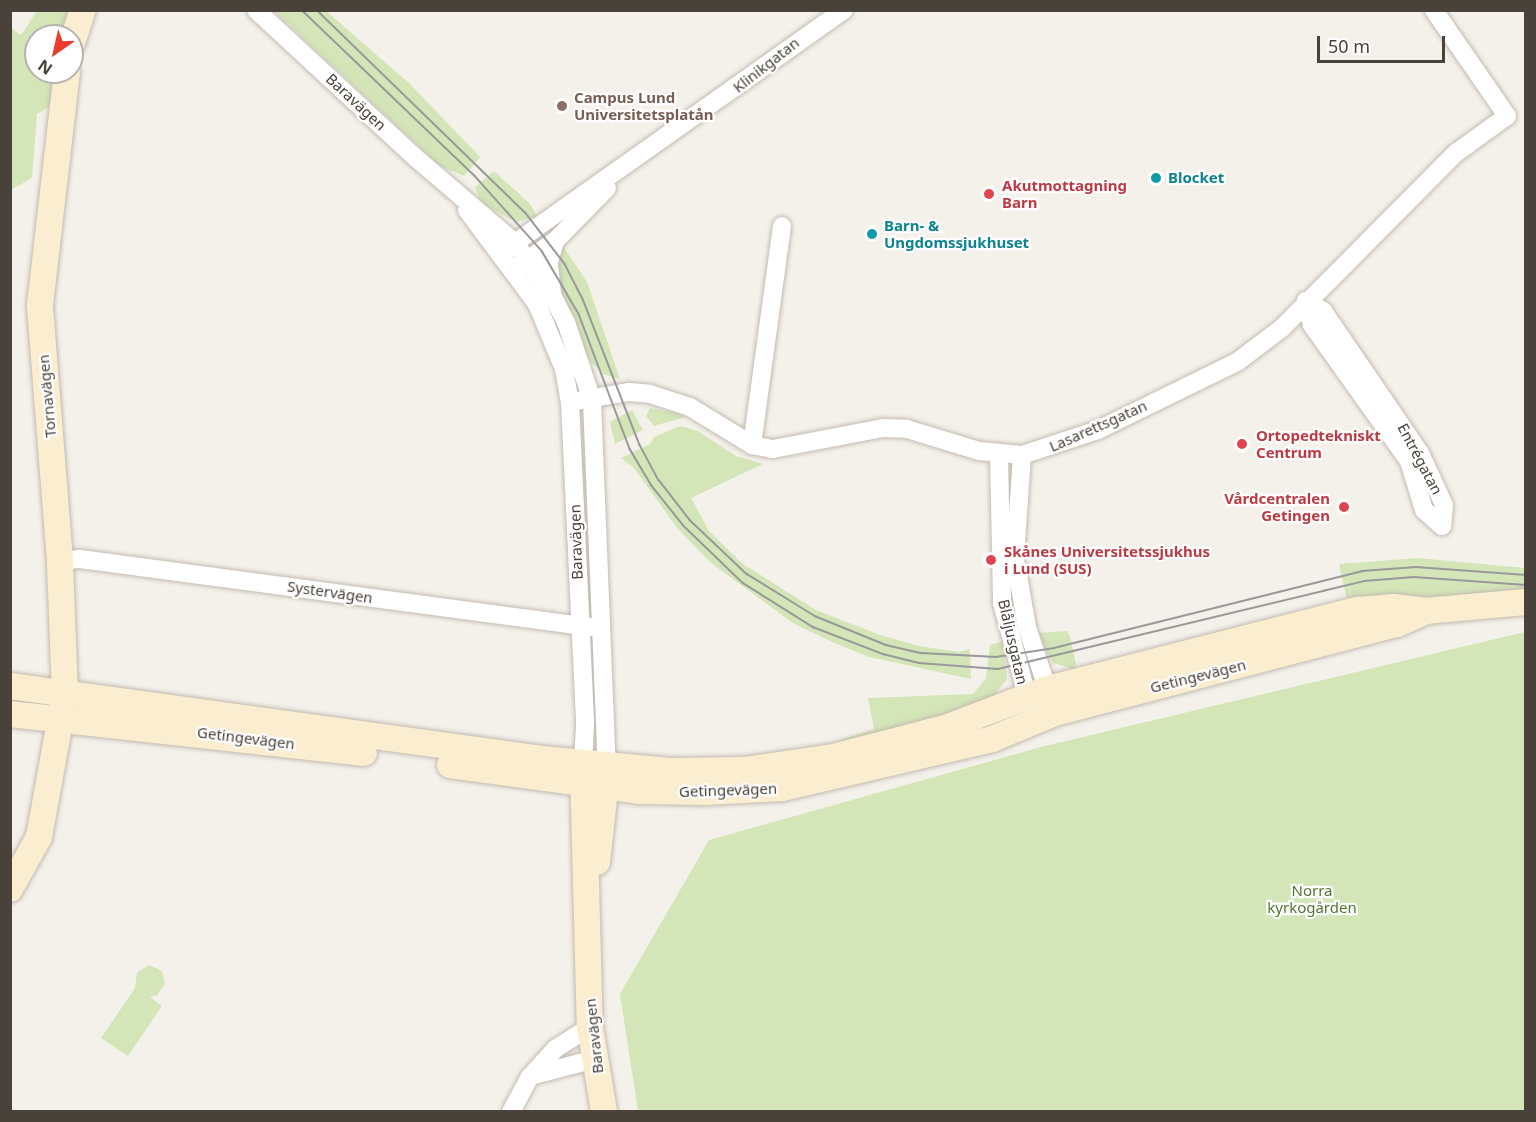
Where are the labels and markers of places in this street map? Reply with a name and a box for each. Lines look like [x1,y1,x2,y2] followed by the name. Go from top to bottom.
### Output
[574,88,713,123] place label: Campus Lund Universitetsplatån
[555,99,569,113] marker: Campus Lund Universitetsplatån
[1168,169,1224,187] place label: Blocket
[1149,171,1163,185] marker: Blocket
[1002,176,1127,211] place label: Akutmottagning Barn
[980,185,998,203] marker: Akutmottagning Barn
[884,216,1029,251] place label: Barn- & Ungdomssjukhuset
[865,227,879,241] marker: Barn- & Ungdomssjukhuset
[1256,426,1381,461] place label: Ortopedtekniskt Centrum
[1233,435,1251,453] marker: Ortopedtekniskt Centrum
[1224,489,1330,524] place label: Vårdcentralen Getingen
[1335,498,1353,516] marker: Vårdcentralen Getingen
[1004,542,1210,577] place label: Skånes Universitetssjukhus i Lund (SUS)
[982,551,1000,569] marker: Skånes Universitetssjukhus i Lund (SUS)

